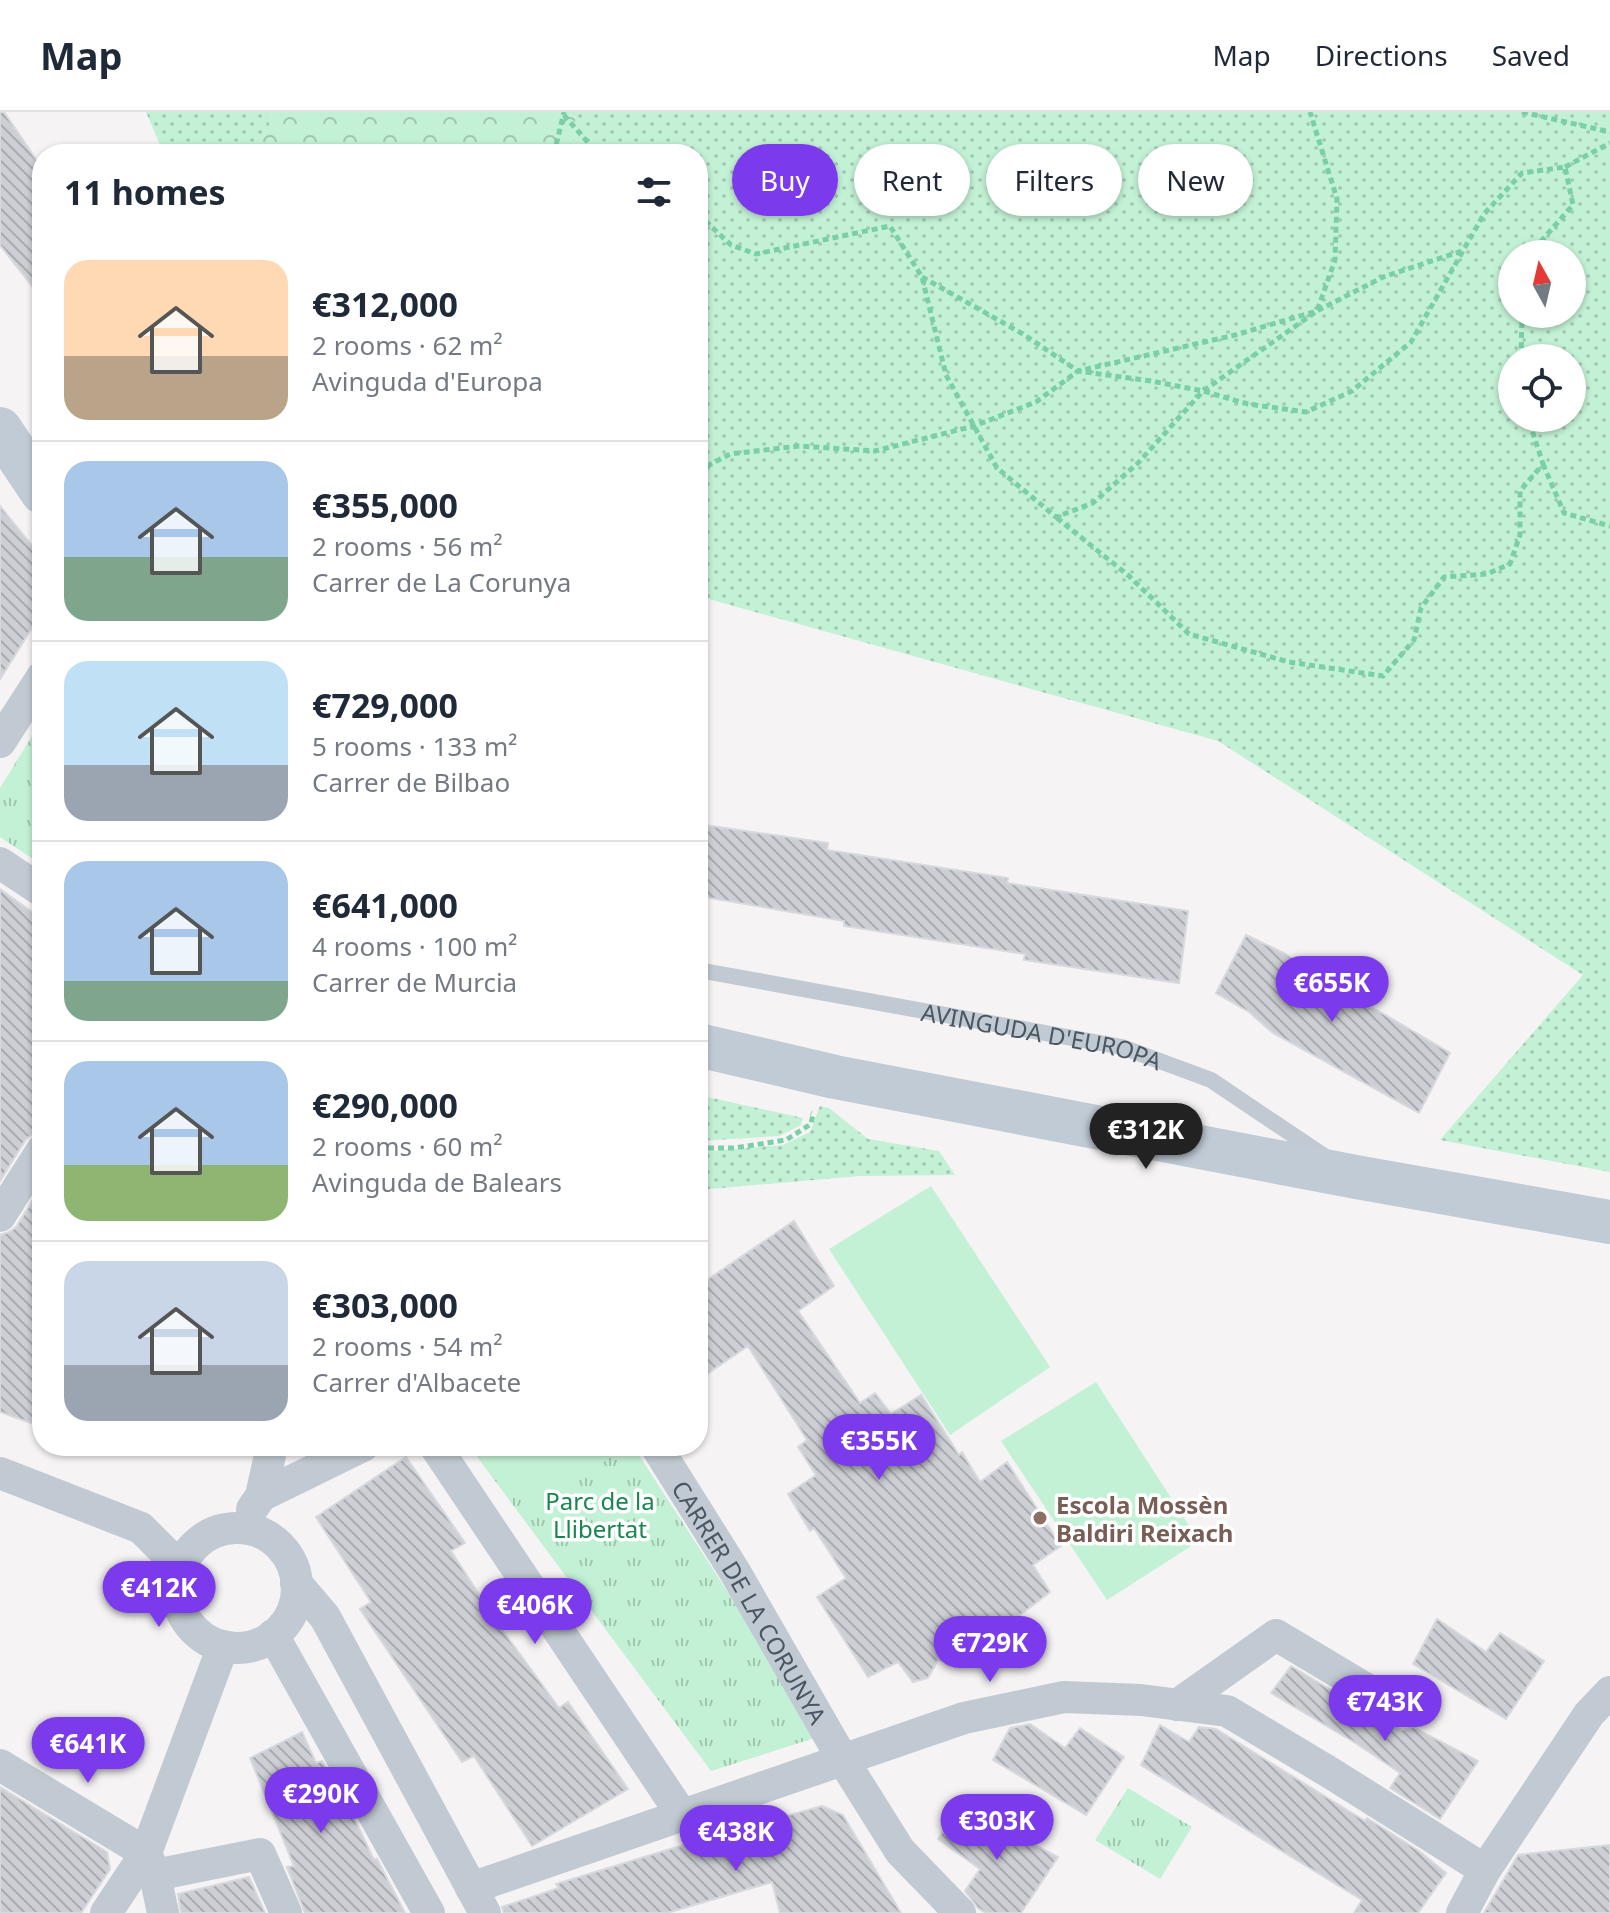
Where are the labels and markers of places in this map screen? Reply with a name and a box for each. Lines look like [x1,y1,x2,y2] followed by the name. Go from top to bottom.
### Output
[1276,956,1388,1024] pin: €655K
[1090,1103,1202,1171] pin: €312K
[823,1414,935,1482] pin: €355K
[1056,1488,1233,1549] place label: Escola Mossèn Baldiri Reixach
[1031,1509,1049,1527] marker: Escola Mossèn Baldiri Reixach
[103,1561,215,1629] pin: €412K
[479,1578,591,1646] pin: €406K
[934,1616,1046,1684] pin: €729K
[1329,1675,1441,1743] pin: €743K
[32,1717,144,1785] pin: €641K
[265,1767,377,1835] pin: €290K
[941,1794,1053,1862] pin: €303K
[680,1805,792,1873] pin: €438K

